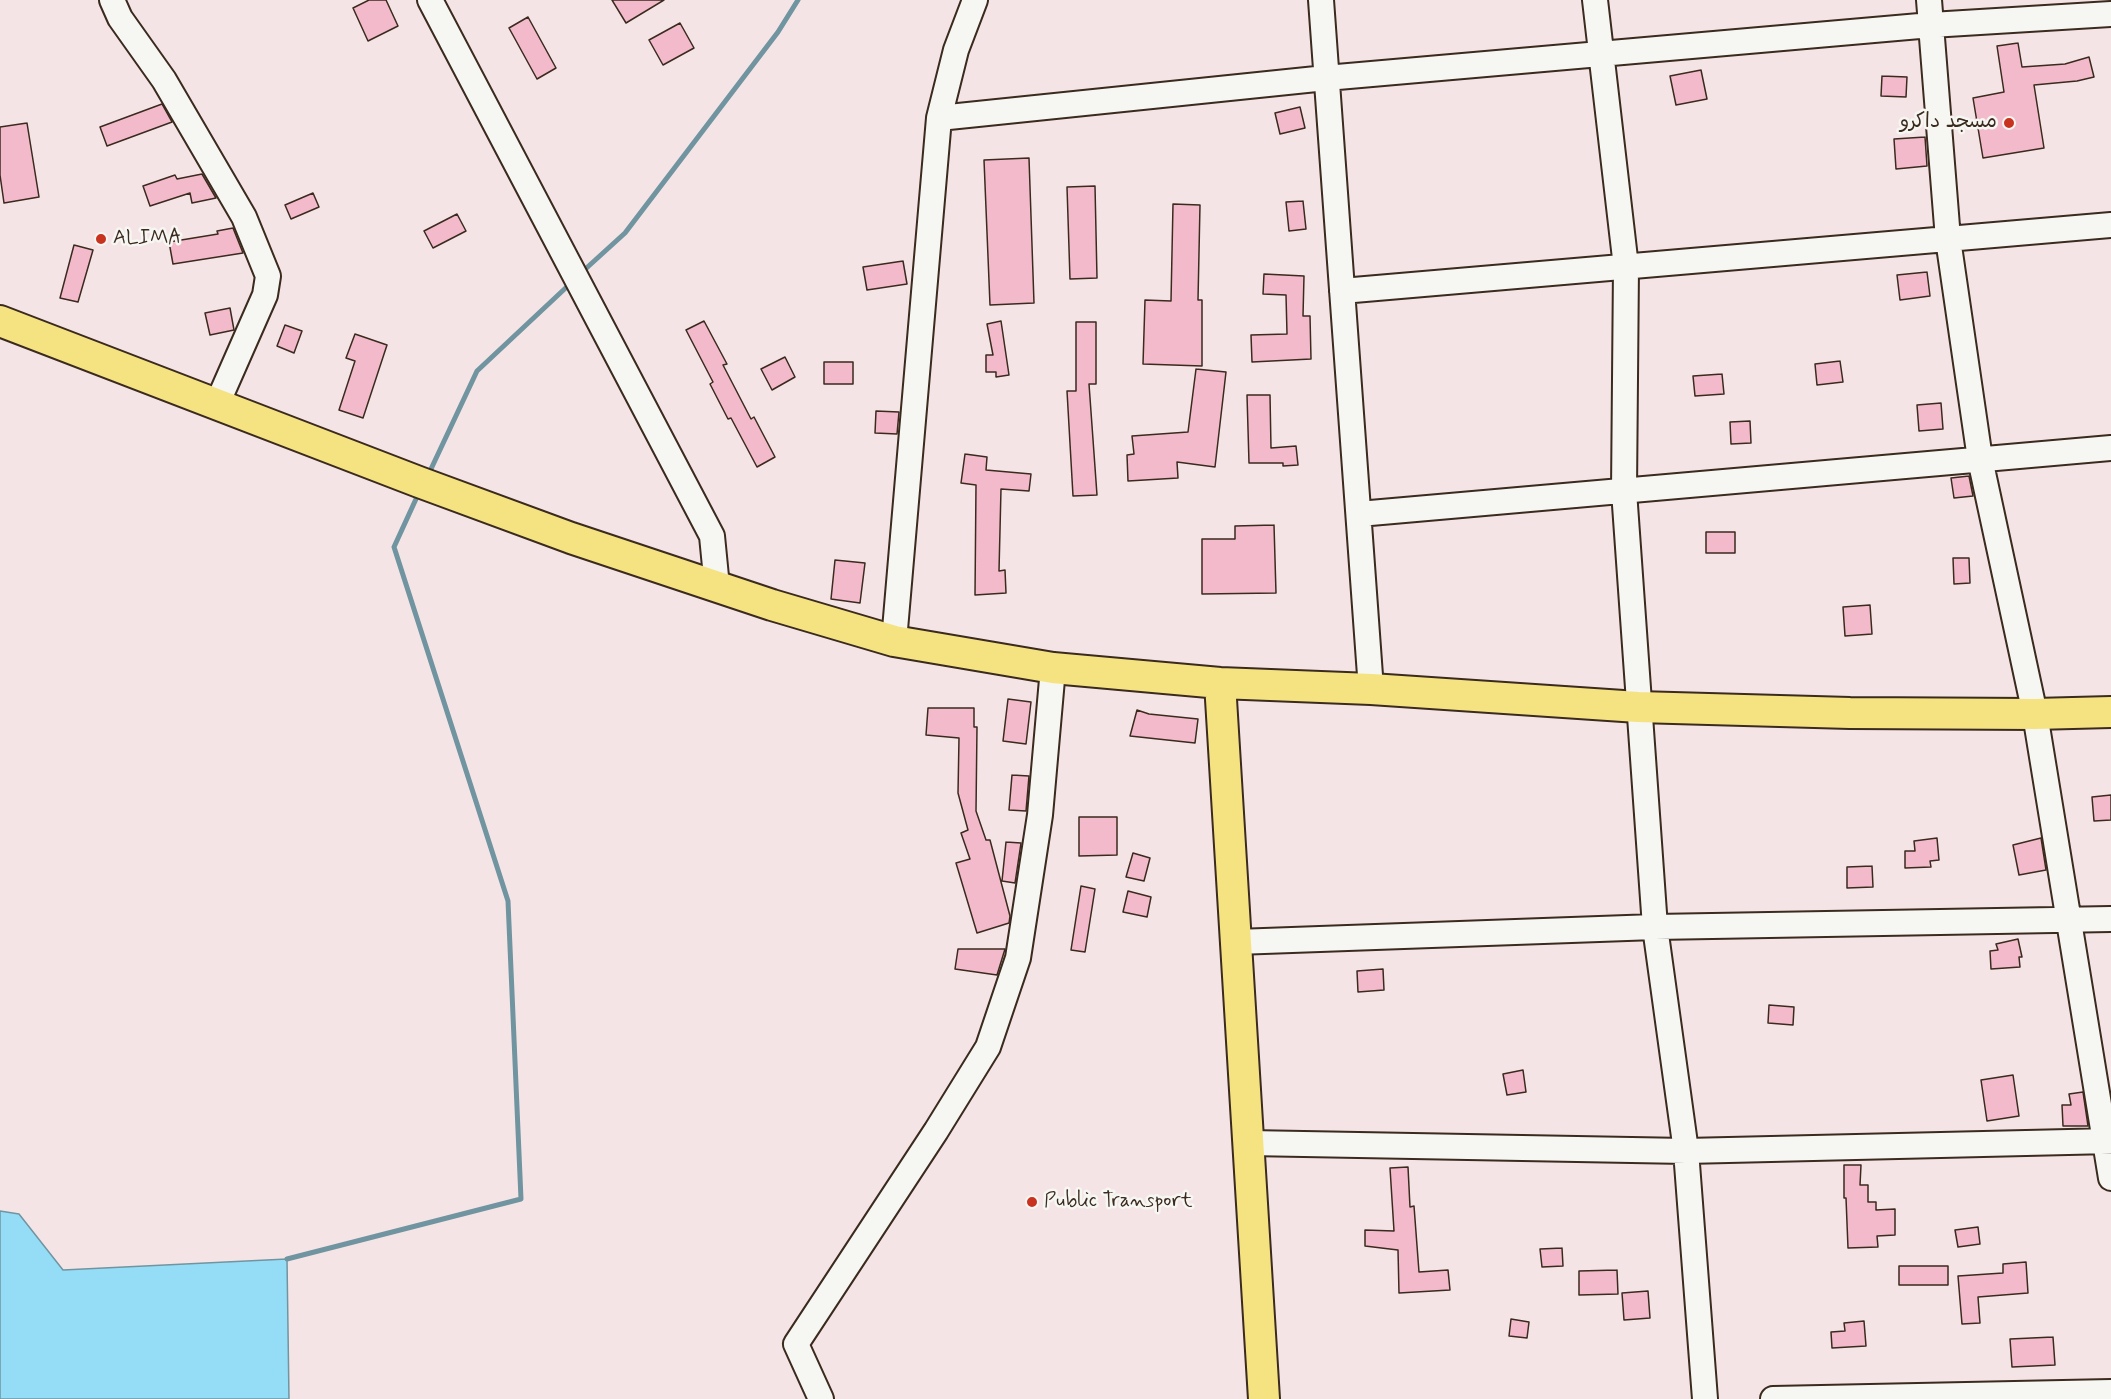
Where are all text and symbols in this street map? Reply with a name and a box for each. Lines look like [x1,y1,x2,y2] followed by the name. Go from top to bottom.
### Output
[1900,111,1997,135] place label: مسجد داكرو
[2002,116,2016,130] marker: مسجد داكرو
[113,227,182,251] place label: ALIMA
[94,232,108,246] marker: ALIMA
[1044,1190,1192,1214] place label: Public Transport
[1025,1195,1039,1209] marker: Public Transport

